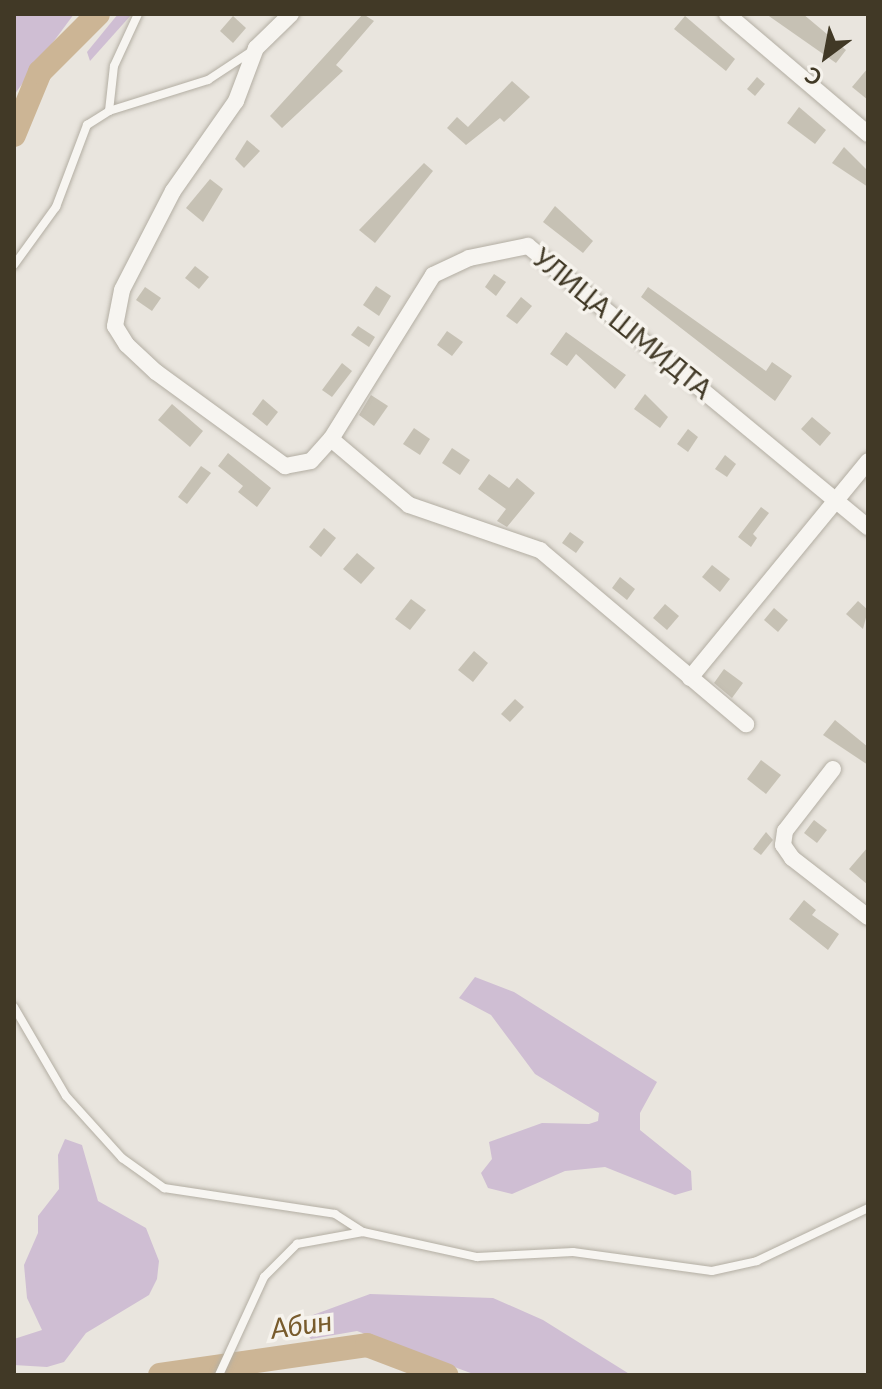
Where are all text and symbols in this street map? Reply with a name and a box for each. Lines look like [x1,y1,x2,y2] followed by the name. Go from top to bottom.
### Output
[786,16,866,96] north arrow
[800,61,826,92] text: С
[526,242,718,406] street label: УЛИЦА ШМИДТА
[268,1303,334,1345] water label: Абин

